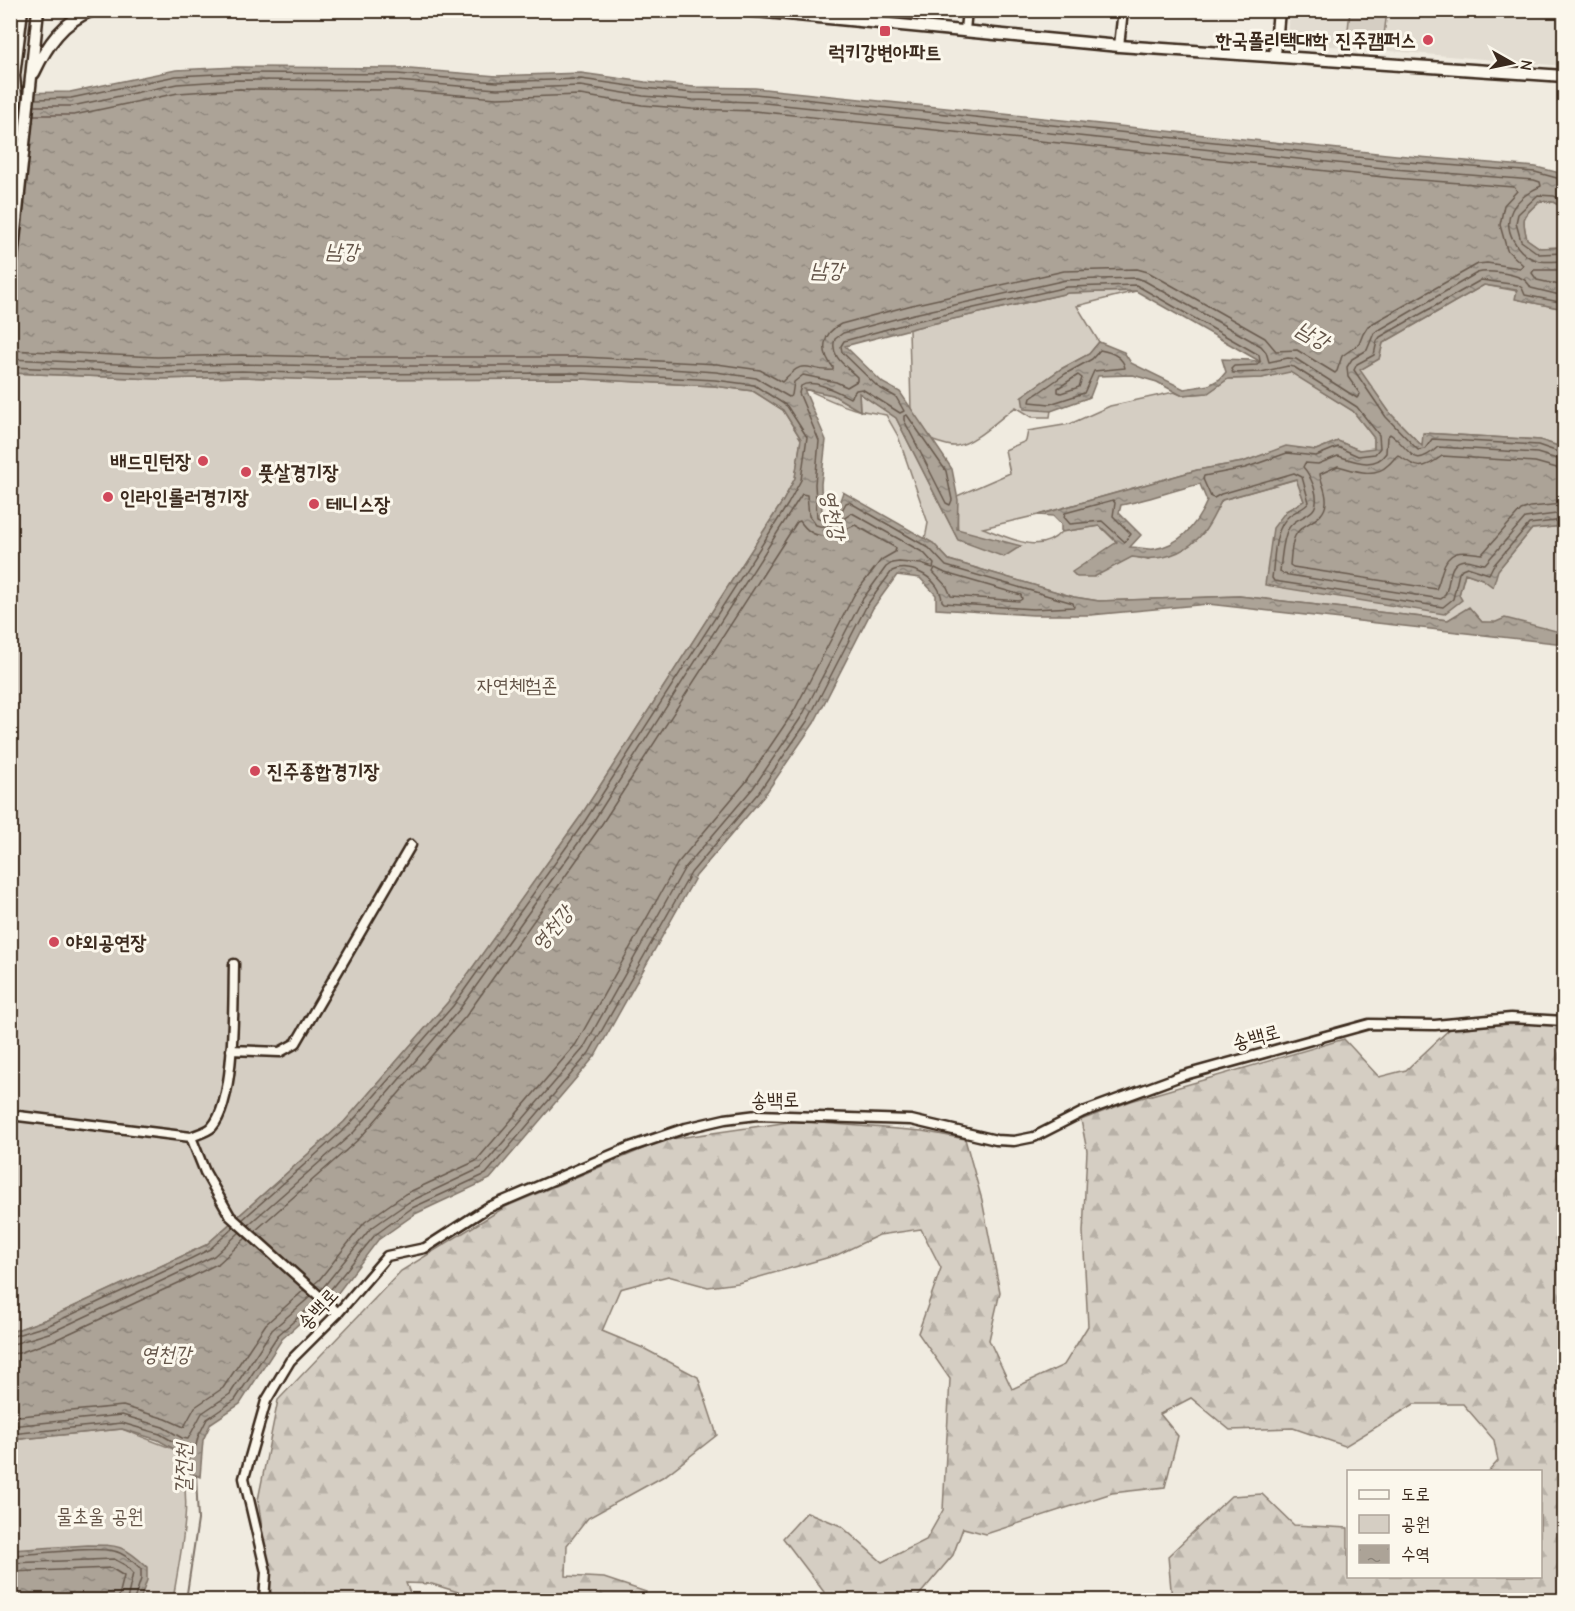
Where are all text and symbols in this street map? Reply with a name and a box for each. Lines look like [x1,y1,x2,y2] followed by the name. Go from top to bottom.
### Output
[878,24,892,38] marker: 럭키강변아파트
[1215,29,1416,52] place label: 한국폴리택대학 진주캠퍼스
[1421,33,1435,47] marker: 한국폴리택대학 진주캠퍼스
[1482,33,1542,93] north arrow
[829,41,941,64] place label: 럭키강변아파트
[1516,59,1536,72] text: N
[325,238,361,264] water label: 남강
[810,257,846,283] water label: 남강
[1292,316,1335,355] water label: 남강
[111,450,191,473] place label: 배드민턴장
[196,454,210,468] marker: 배드민턴장
[258,461,338,484] place label: 풋살경기장
[239,465,253,479] marker: 풋살경기장
[120,486,249,509] place label: 인라인롤러경기장
[816,488,850,544] water label: 영천강
[101,490,115,504] marker: 인라인롤러경기장
[326,493,390,516] place label: 테니스장
[307,497,321,511] marker: 테니스장
[477,674,557,697] park label: 자연체험존
[267,760,380,783] place label: 진주종합경기장
[248,764,262,778] marker: 진주종합경기장
[527,899,579,955] water label: 영천강
[66,931,146,954] place label: 야외공연장
[47,935,61,949] marker: 야외공연장
[1230,1020,1282,1054] street label: 송백로
[751,1088,799,1112] street label: 송백로
[293,1284,343,1334] street label: 송백로
[141,1342,193,1366] water label: 영천강
[171,1441,195,1495] water label: 갈전천
[1347,1470,1542,1578] legend
[1401,1484,1430,1505] text: 도로
[56,1505,144,1528] park label: 물초울 공원
[1401,1514,1430,1535] text: 공원
[1401,1544,1430,1565] text: 수역

